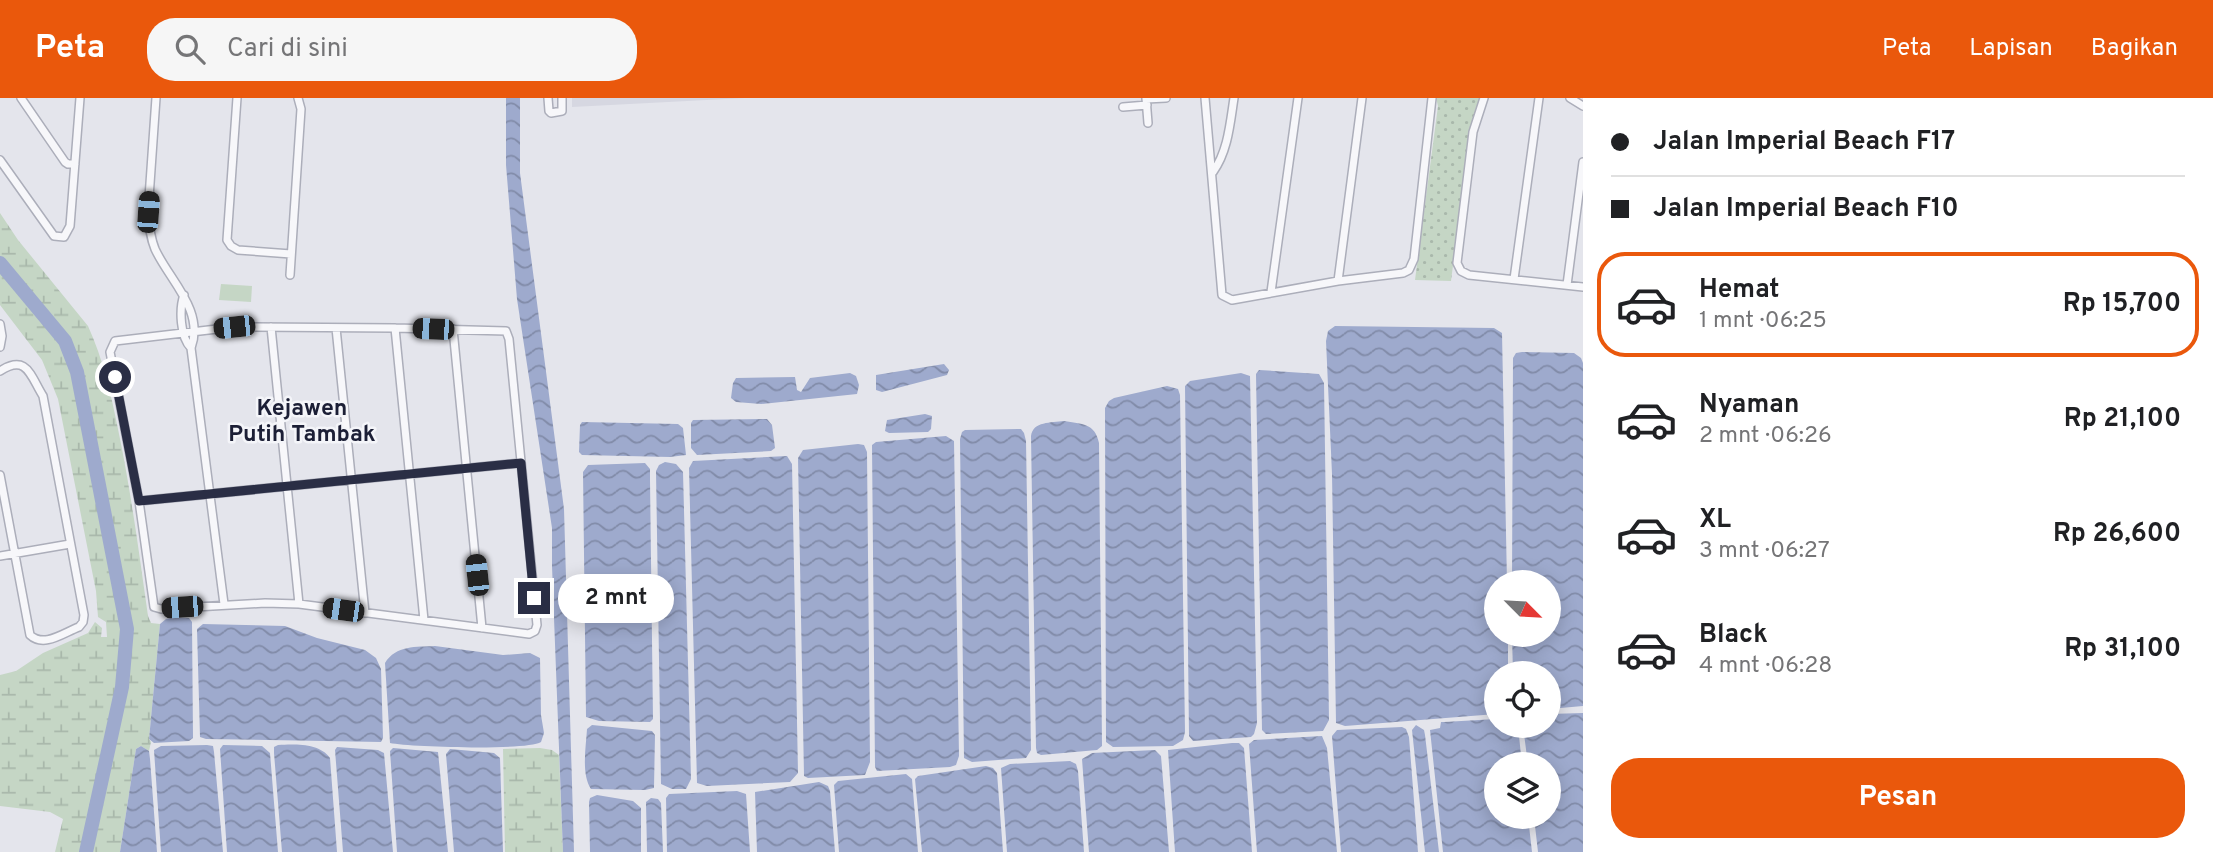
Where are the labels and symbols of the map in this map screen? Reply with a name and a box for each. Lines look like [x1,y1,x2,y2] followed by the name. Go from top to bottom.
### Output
[137,190,160,234] car
[213,314,256,340] car
[412,318,455,340] car
[99,361,131,393] route start
[228,395,376,450] district label: Kejawen Putih Tambak
[465,553,490,597] car
[1484,570,1561,648] north arrow
[558,574,674,622] callout: 2 mnt
[518,582,550,614] route end
[161,595,204,619] car
[321,597,366,623] car

